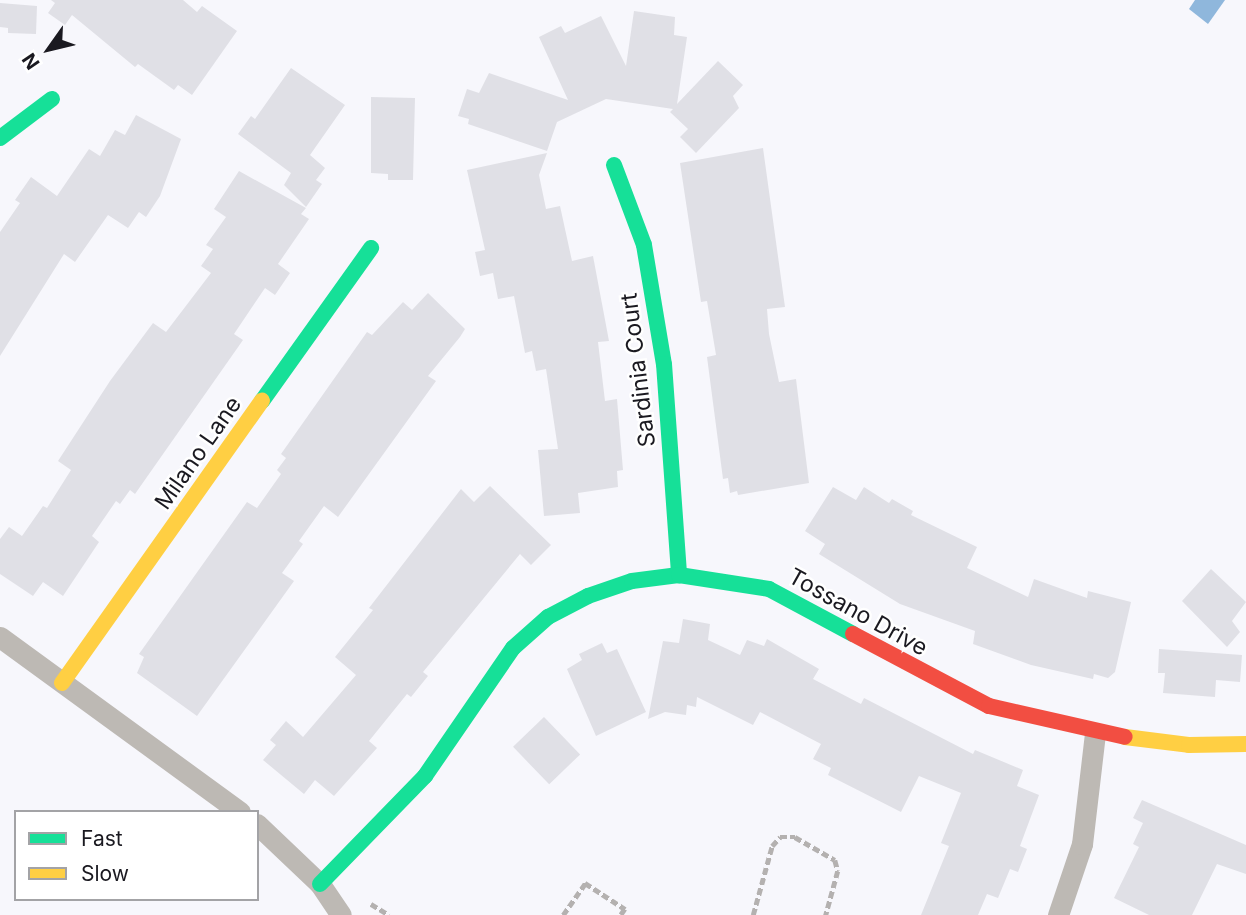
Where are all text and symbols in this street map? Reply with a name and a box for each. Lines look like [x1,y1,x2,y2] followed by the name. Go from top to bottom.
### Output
[14,14,84,84] north arrow
[18,49,45,73] text: N
[615,291,661,449] street label: Sardinia Court
[149,391,247,515] street label: Milano Lane
[784,562,932,662] street label: Tossano Drive
[14,810,259,901] legend
[81,826,123,851] text: Fast
[81,861,129,886] text: Slow

